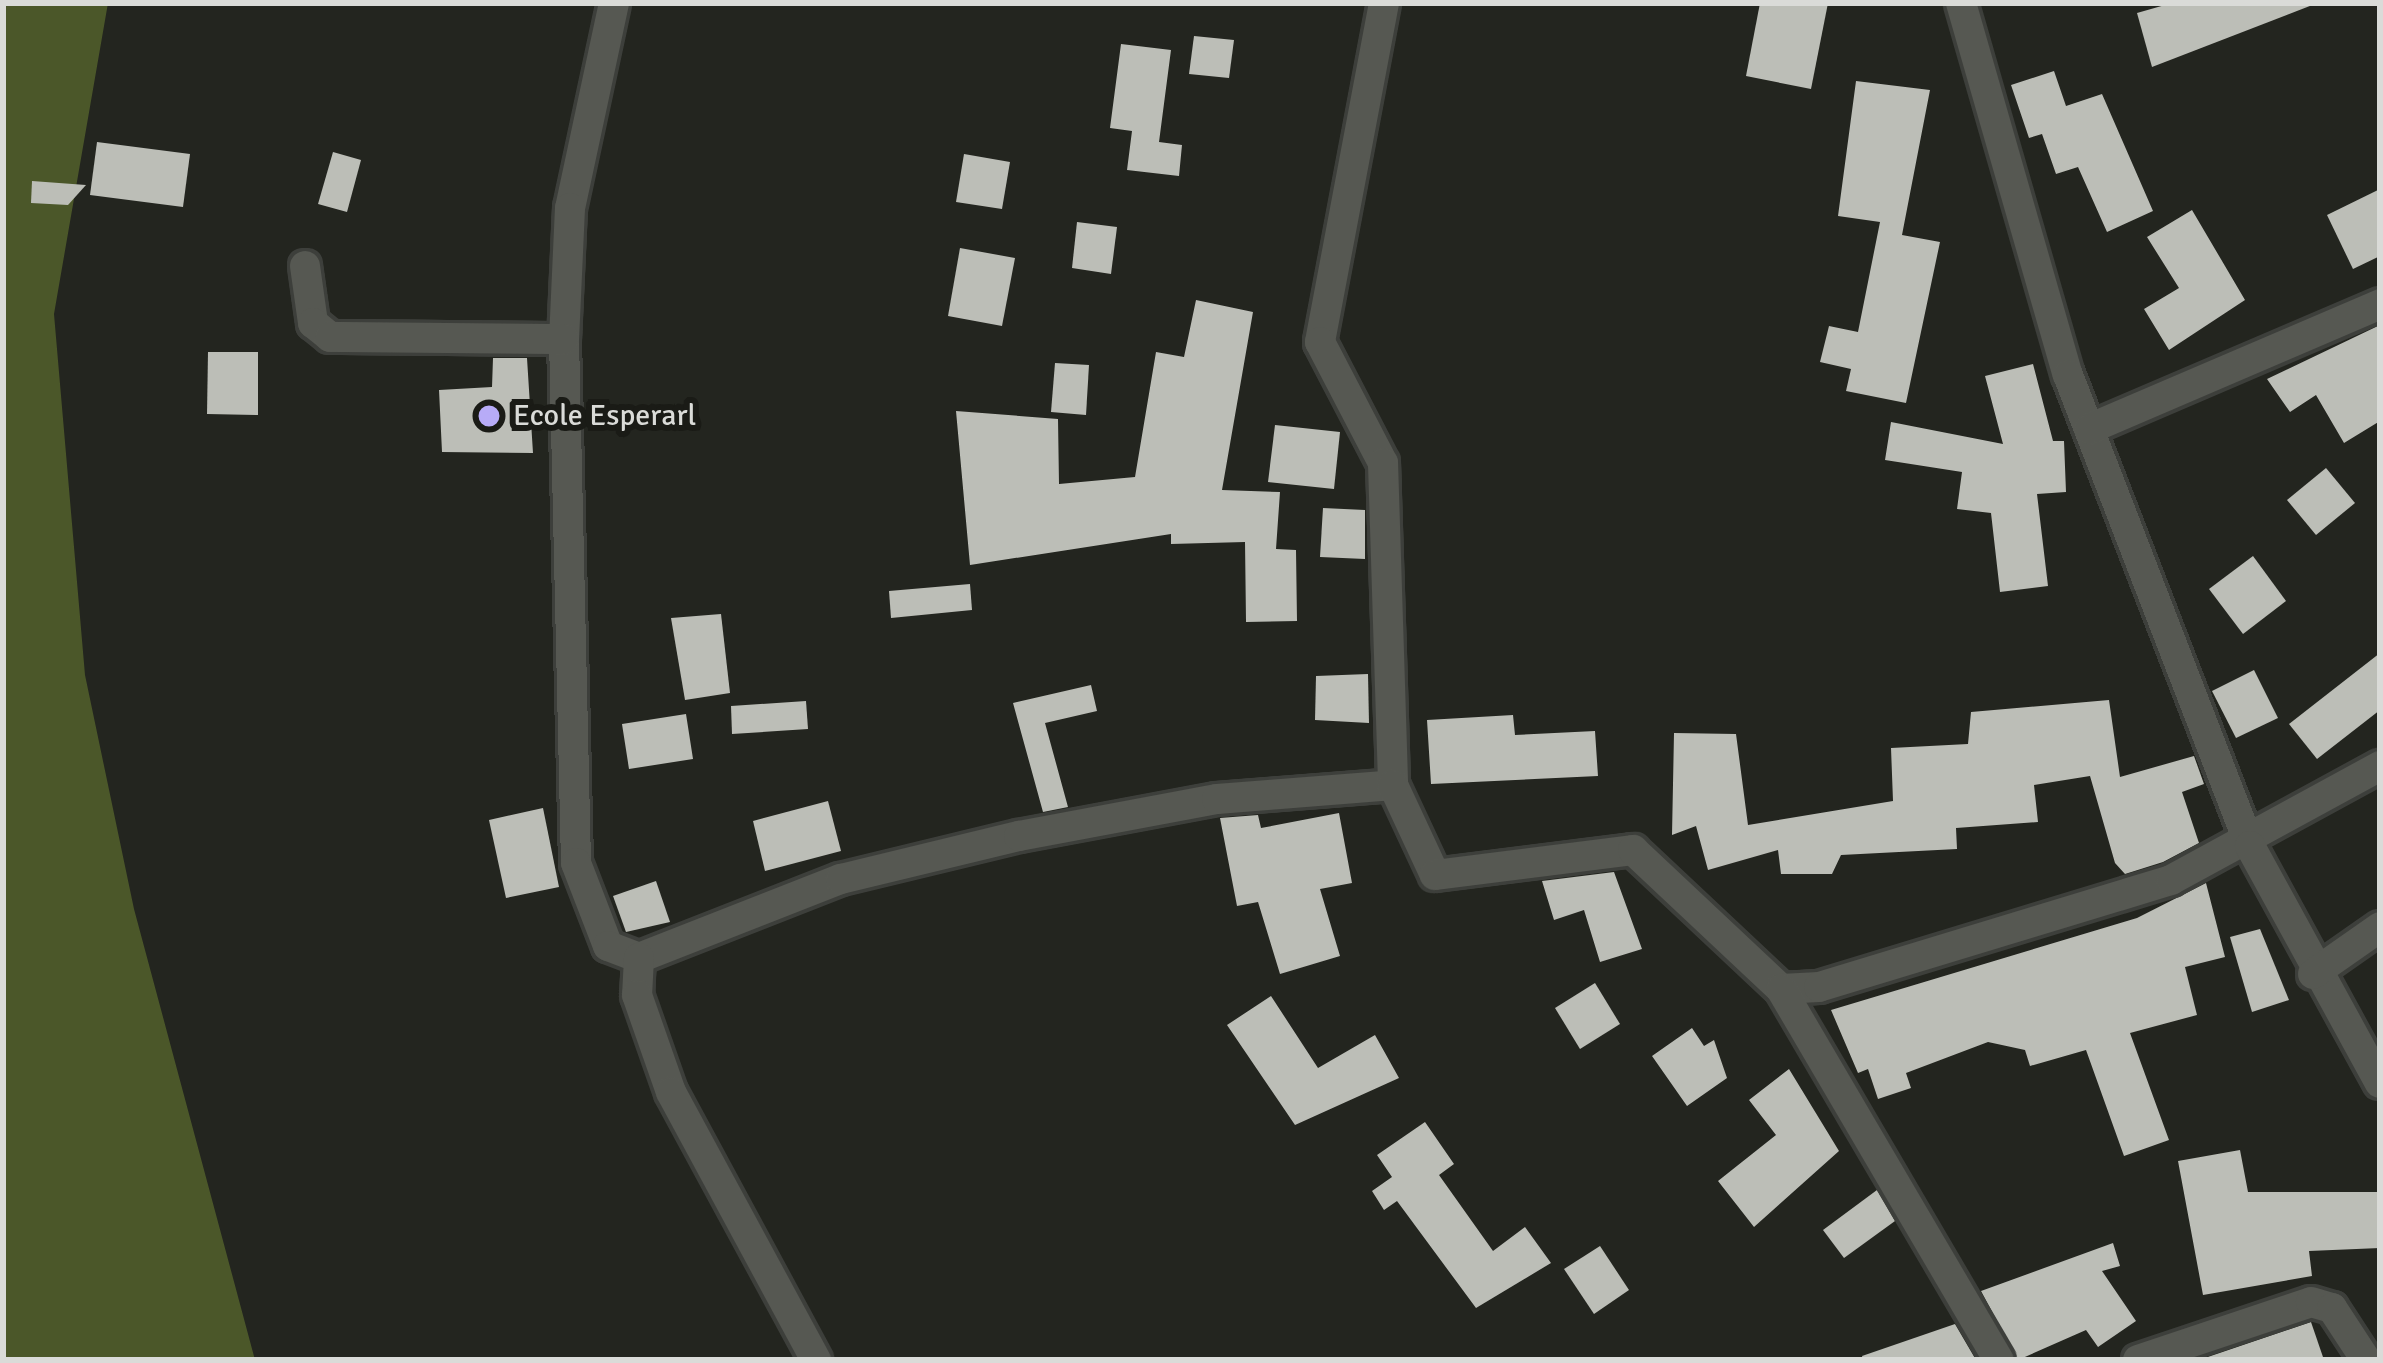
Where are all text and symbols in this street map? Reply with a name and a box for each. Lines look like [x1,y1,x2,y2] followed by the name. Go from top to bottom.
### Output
[513,398,696,434] place label: Ecole Esperarl
[476,403,502,429] marker: Ecole Esperarl

